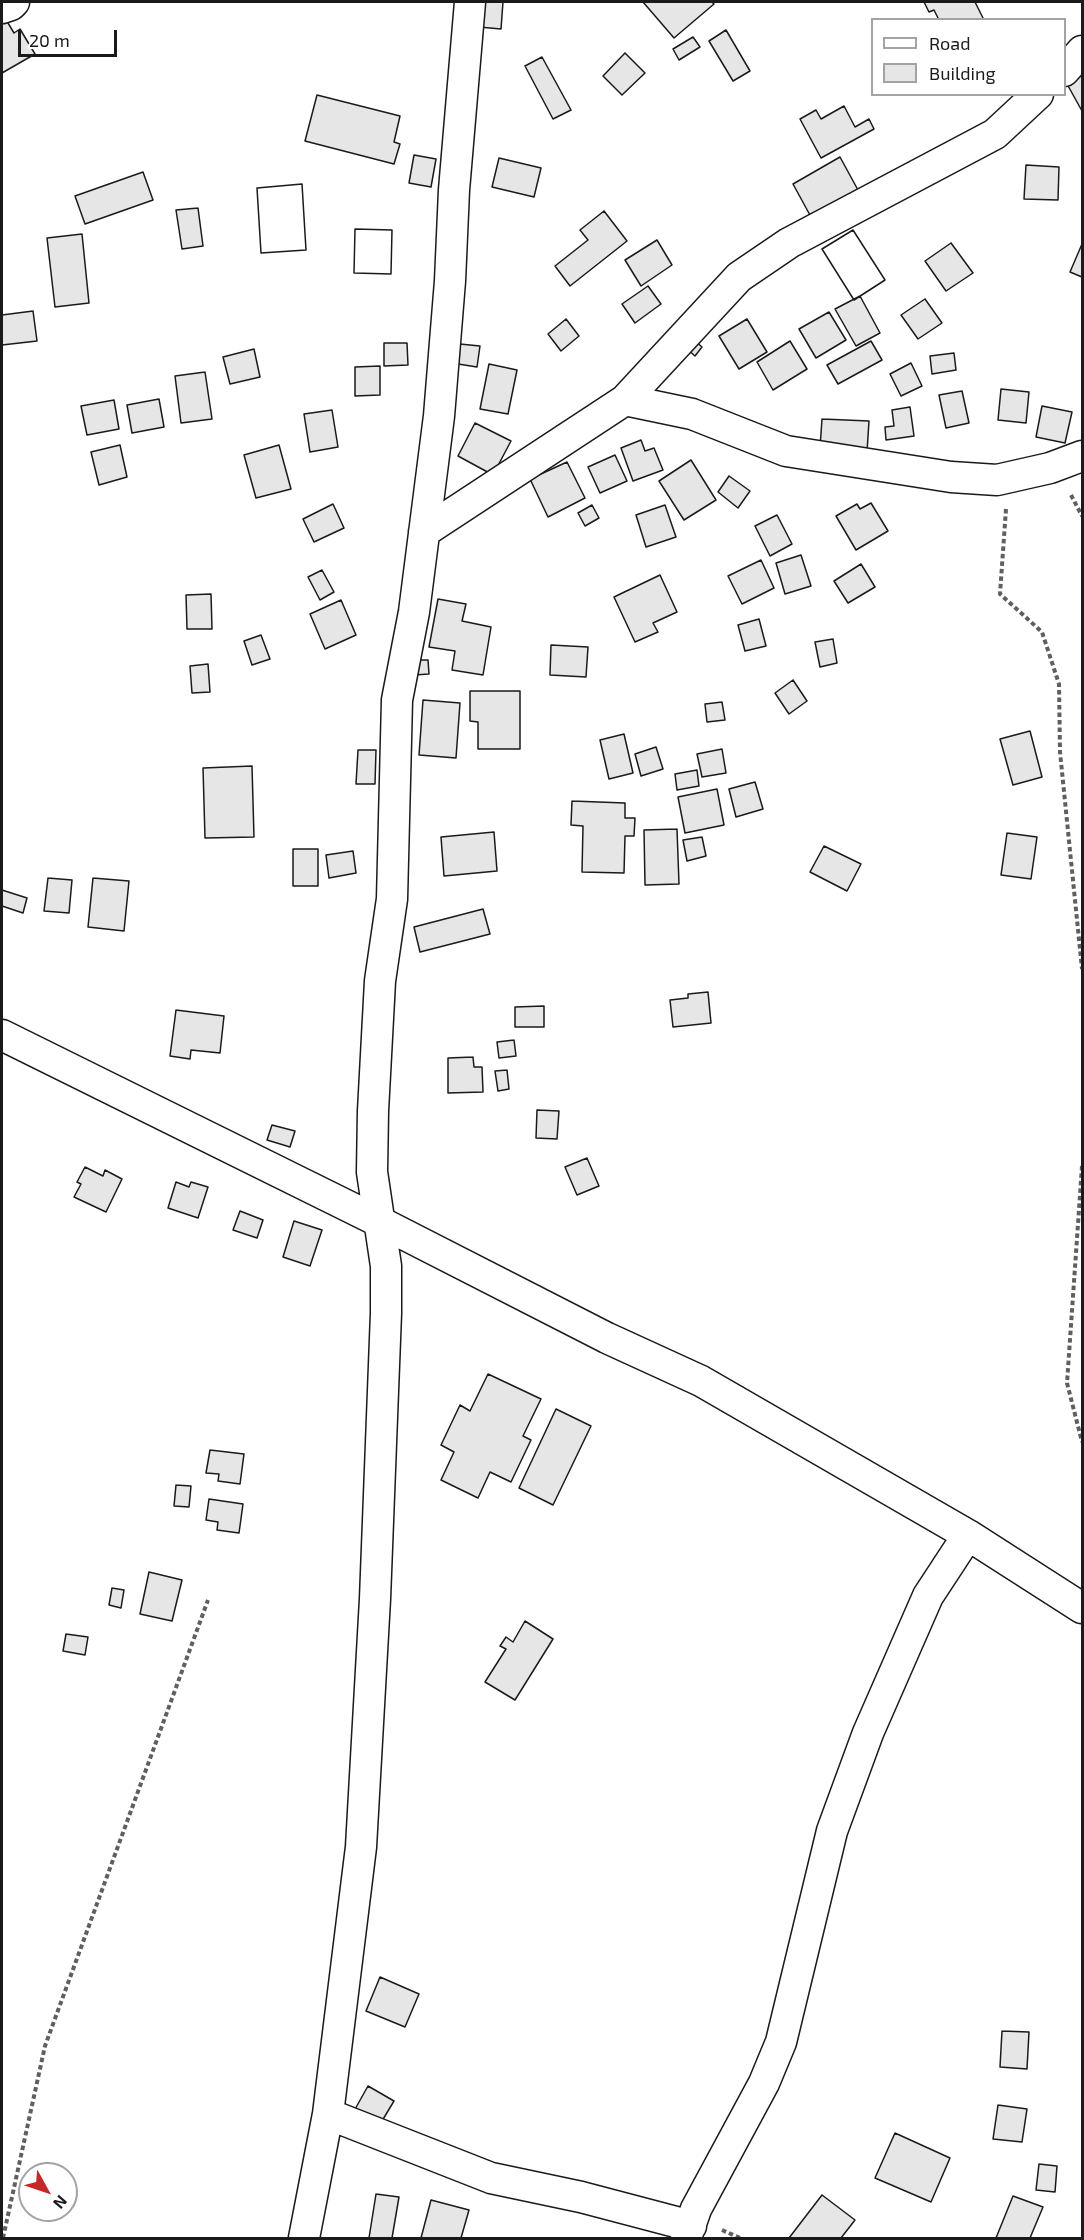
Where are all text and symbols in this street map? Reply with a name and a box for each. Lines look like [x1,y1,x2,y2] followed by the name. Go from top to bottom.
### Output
[21,18,120,56] scale bar
[871,18,1066,96] legend
[29,29,70,51] text: 20 m
[929,32,970,54] text: Road
[929,62,996,84] text: Building
[18,2162,78,2222] north arrow
[50,2192,72,2213] text: N

